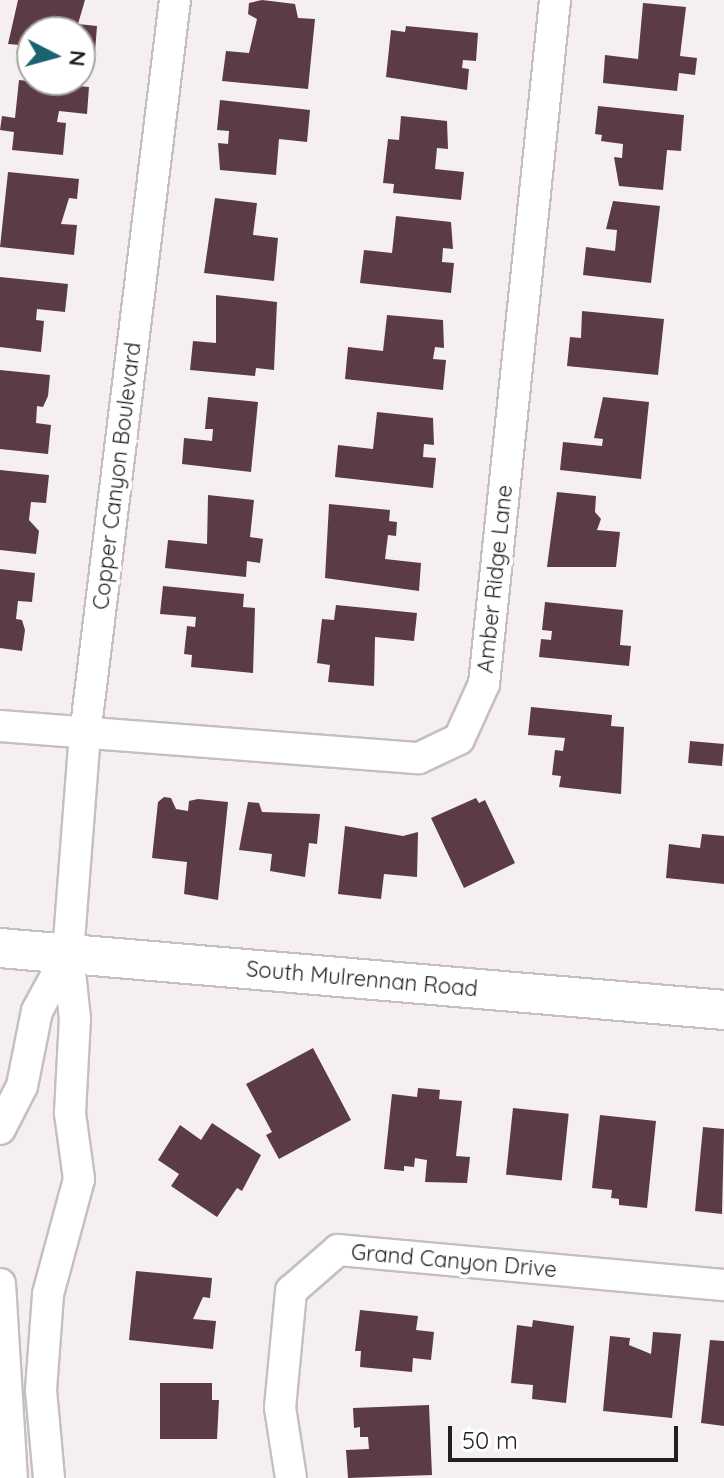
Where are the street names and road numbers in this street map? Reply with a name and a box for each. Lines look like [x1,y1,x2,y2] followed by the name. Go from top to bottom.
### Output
[87,341,147,611] street label: Copper Canyon Boulevard
[472,484,518,674] street label: Amber Ridge Lane
[245,956,479,1002] street label: South Mulrennan Road
[350,1239,558,1283] street label: Grand Canyon Drive

